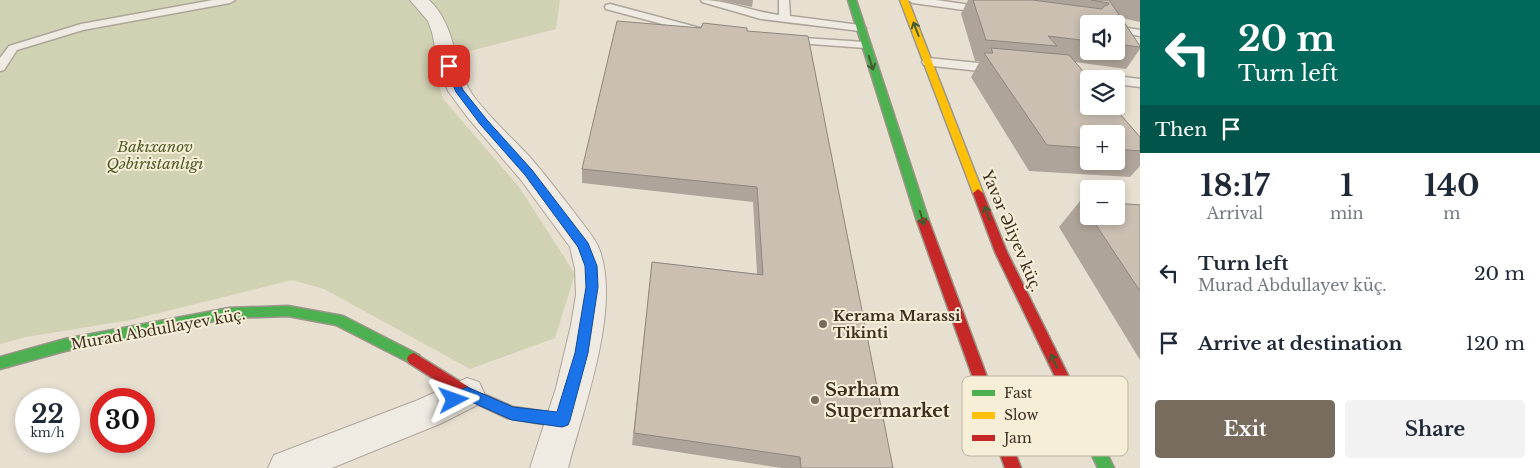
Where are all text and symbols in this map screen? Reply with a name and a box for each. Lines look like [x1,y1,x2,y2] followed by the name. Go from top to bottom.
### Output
[1080,15,1125,225] map controls
[1080,15,1125,60] button: sound
[1238,17,1335,60] text: 20 m
[1155,20,1220,85] icon: left
[911,22,920,37] one-way arrow
[428,45,470,87] pin
[435,52,463,80] icon: arrive
[867,55,877,71] one-way arrow
[1238,60,1338,87] text: Turn left
[1080,70,1125,115] button: layers
[1217,115,1245,143] icon: arrive
[1155,118,1207,141] text: Then
[1080,125,1125,170] button: +
[107,137,203,173] park label: Bakıxanov Qəbiristanlığı
[977,167,1046,295] street label: Yavər Əliyev küç.
[1200,167,1270,204] text: 18:17
[1340,167,1353,204] text: 1
[1424,167,1480,204] text: 140
[1080,180,1125,225] button: −
[1207,203,1263,223] text: Arrival
[1330,203,1364,223] text: min
[1443,203,1460,223] text: m
[982,206,991,222] one-way arrow
[918,209,927,225] one-way arrow
[1198,252,1289,275] text: Turn left
[1155,259,1183,287] icon: left
[1474,262,1525,285] text: 20 m
[1198,275,1386,295] text: Murad Abdullayev küç.
[69,304,247,354] street label: Murad Abdullayev küç.
[833,306,961,342] place label: Kerama Marassi Tikinti
[817,318,829,330] marker: Kerama Marassi Tikinti
[1155,329,1183,357] icon: arrive
[1198,332,1402,355] text: Arrive at destination
[1465,332,1525,355] text: 120 m
[1049,354,1058,369] one-way arrow
[427,373,479,425] position arrow
[962,376,1128,456] legend
[825,379,950,422] place label: Sərham Supermarket
[1004,384,1033,402] text: Fast
[90,388,155,453] speed limit sign: 30
[809,394,821,406] marker: Sərham Supermarket
[31,399,64,430] text: 22
[1155,400,1335,458] button: Exit
[1345,400,1525,458] button: Share
[1004,406,1038,424] text: Slow
[30,425,65,440] text: km/h
[1002,429,1032,447] text: Jam

